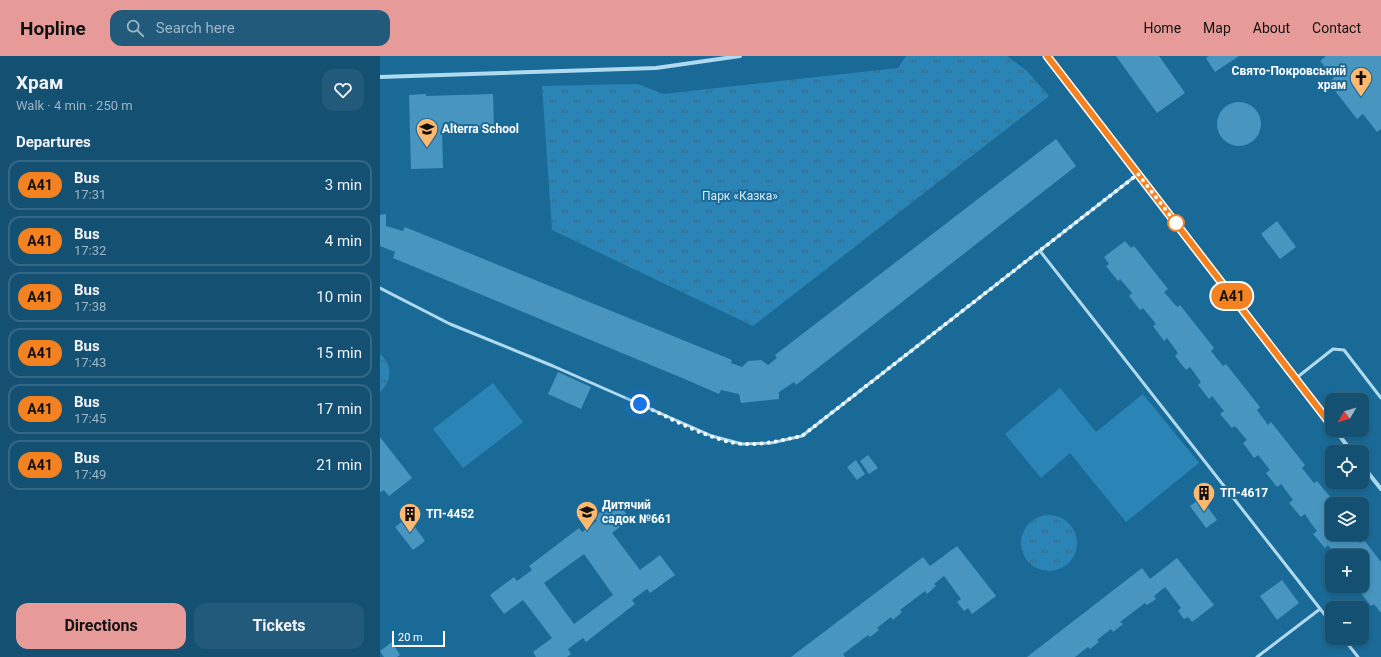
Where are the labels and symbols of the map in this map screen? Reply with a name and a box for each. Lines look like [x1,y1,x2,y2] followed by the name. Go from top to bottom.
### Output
[1232,64,1346,92] place label: Свято-Покровський храм
[1348,65,1374,98] church icon: Свято-Покровський храм
[414,116,440,149] school or university icon: Alterra School
[442,122,519,136] place label: Alterra School
[702,189,778,203] park label: Парк «Казка»
[1167,214,1185,232] unlabelled marker
[1209,283,1255,309] line badge: A41
[1325,393,1369,437] north arrow
[630,394,650,414] your location
[1191,480,1217,513] building icon: ТП-4617
[1220,486,1268,500] place label: ТП-4617
[602,498,672,526] place label: Дитячий садок №661
[574,499,600,532] school or university icon: Дитячий садок №661
[397,501,423,534] building icon: ТП-4452
[426,507,474,521] place label: ТП-4452
[392,629,445,648] scale bar

